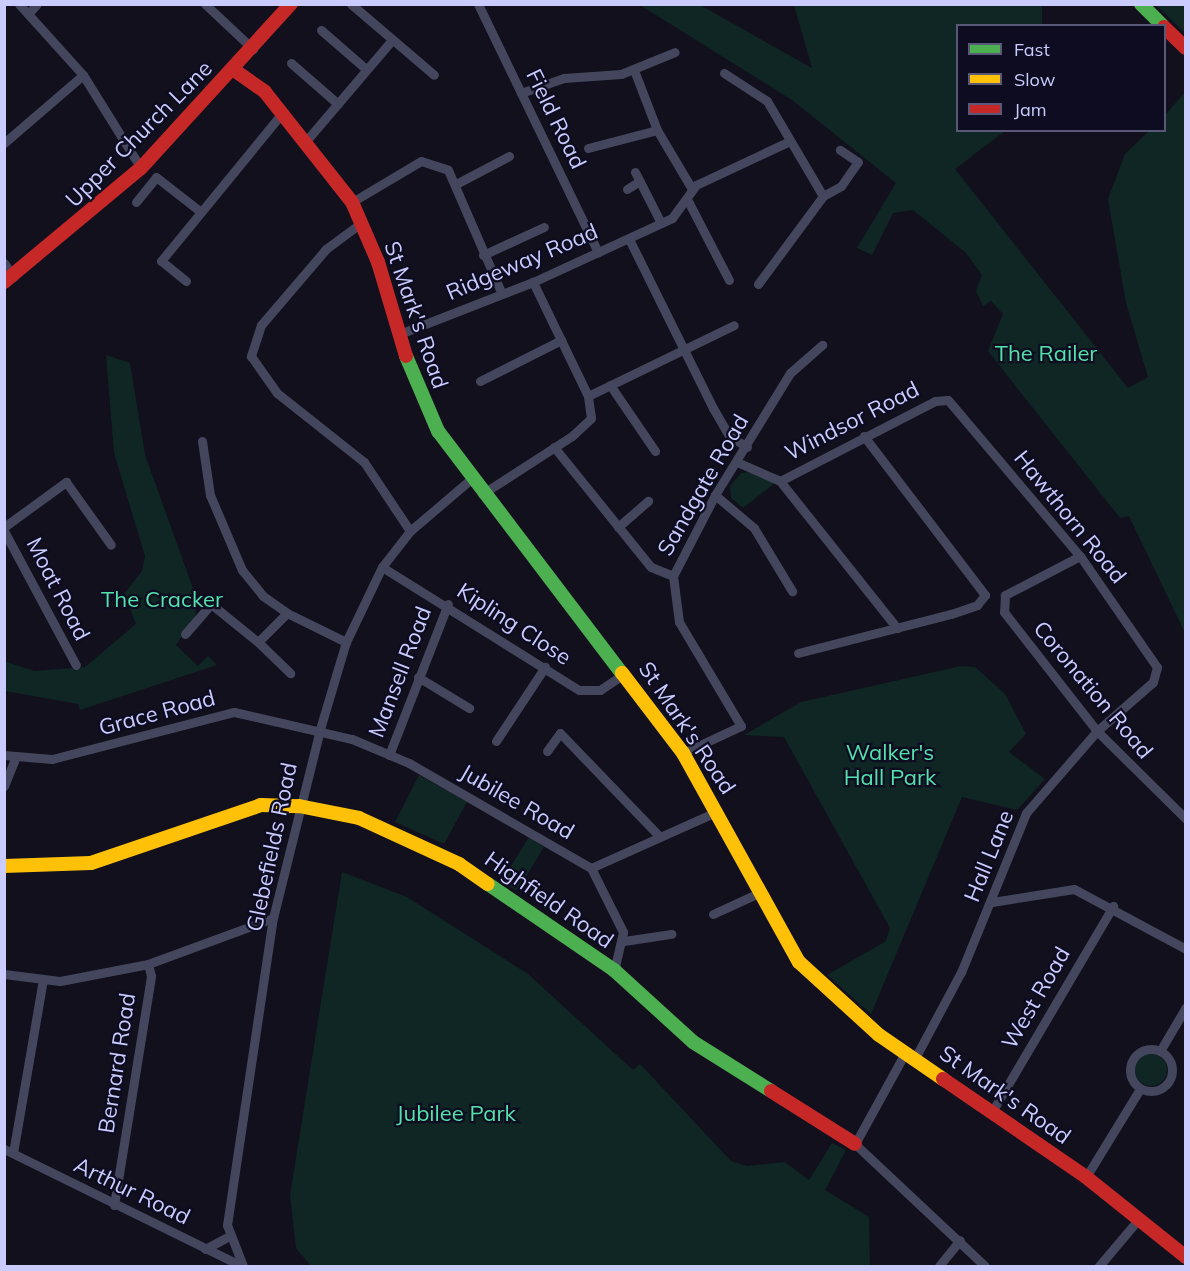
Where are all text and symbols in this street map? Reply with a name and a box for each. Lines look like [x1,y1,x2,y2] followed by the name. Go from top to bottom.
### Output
[956,24,1166,132] legend
[1014,38,1050,61] text: Fast
[60,55,218,213] street label: Upper Church Lane
[521,65,591,173] street label: Field Road
[1014,68,1055,91] text: Slow
[1014,98,1047,121] text: Jam
[442,218,602,306] street label: Ridgeway Road
[378,238,454,392] street label: St Mark's Road
[995,341,1097,367] park label: The Railer
[781,376,923,466] street label: Windsor Road
[652,410,754,560] street label: Sandgate Road
[1008,445,1132,589] street label: Hawthorn Road
[21,533,95,645] street label: Moat Road
[452,577,576,671] street label: Kipling Close
[101,587,223,613] park label: The Cracker
[363,603,437,741] street label: Mansell Road
[1028,616,1158,764] street label: Coronation Road
[633,657,741,799] street label: St Mark's Road
[96,685,218,741] street label: Grace Road
[844,739,936,790] park label: Walker's Hall Park
[455,759,579,845] street label: Jubilee Road
[241,760,303,934] street label: Glebefields Road
[959,806,1019,906] street label: Hall Lane
[480,846,618,954] street label: Highfield Road
[996,942,1076,1054] street label: West Road
[93,991,141,1135] street label: Bernard Road
[934,1040,1076,1150] street label: St Mark's Road
[396,1101,516,1127] park label: Jubilee Park
[70,1152,194,1230] street label: Arthur Road

